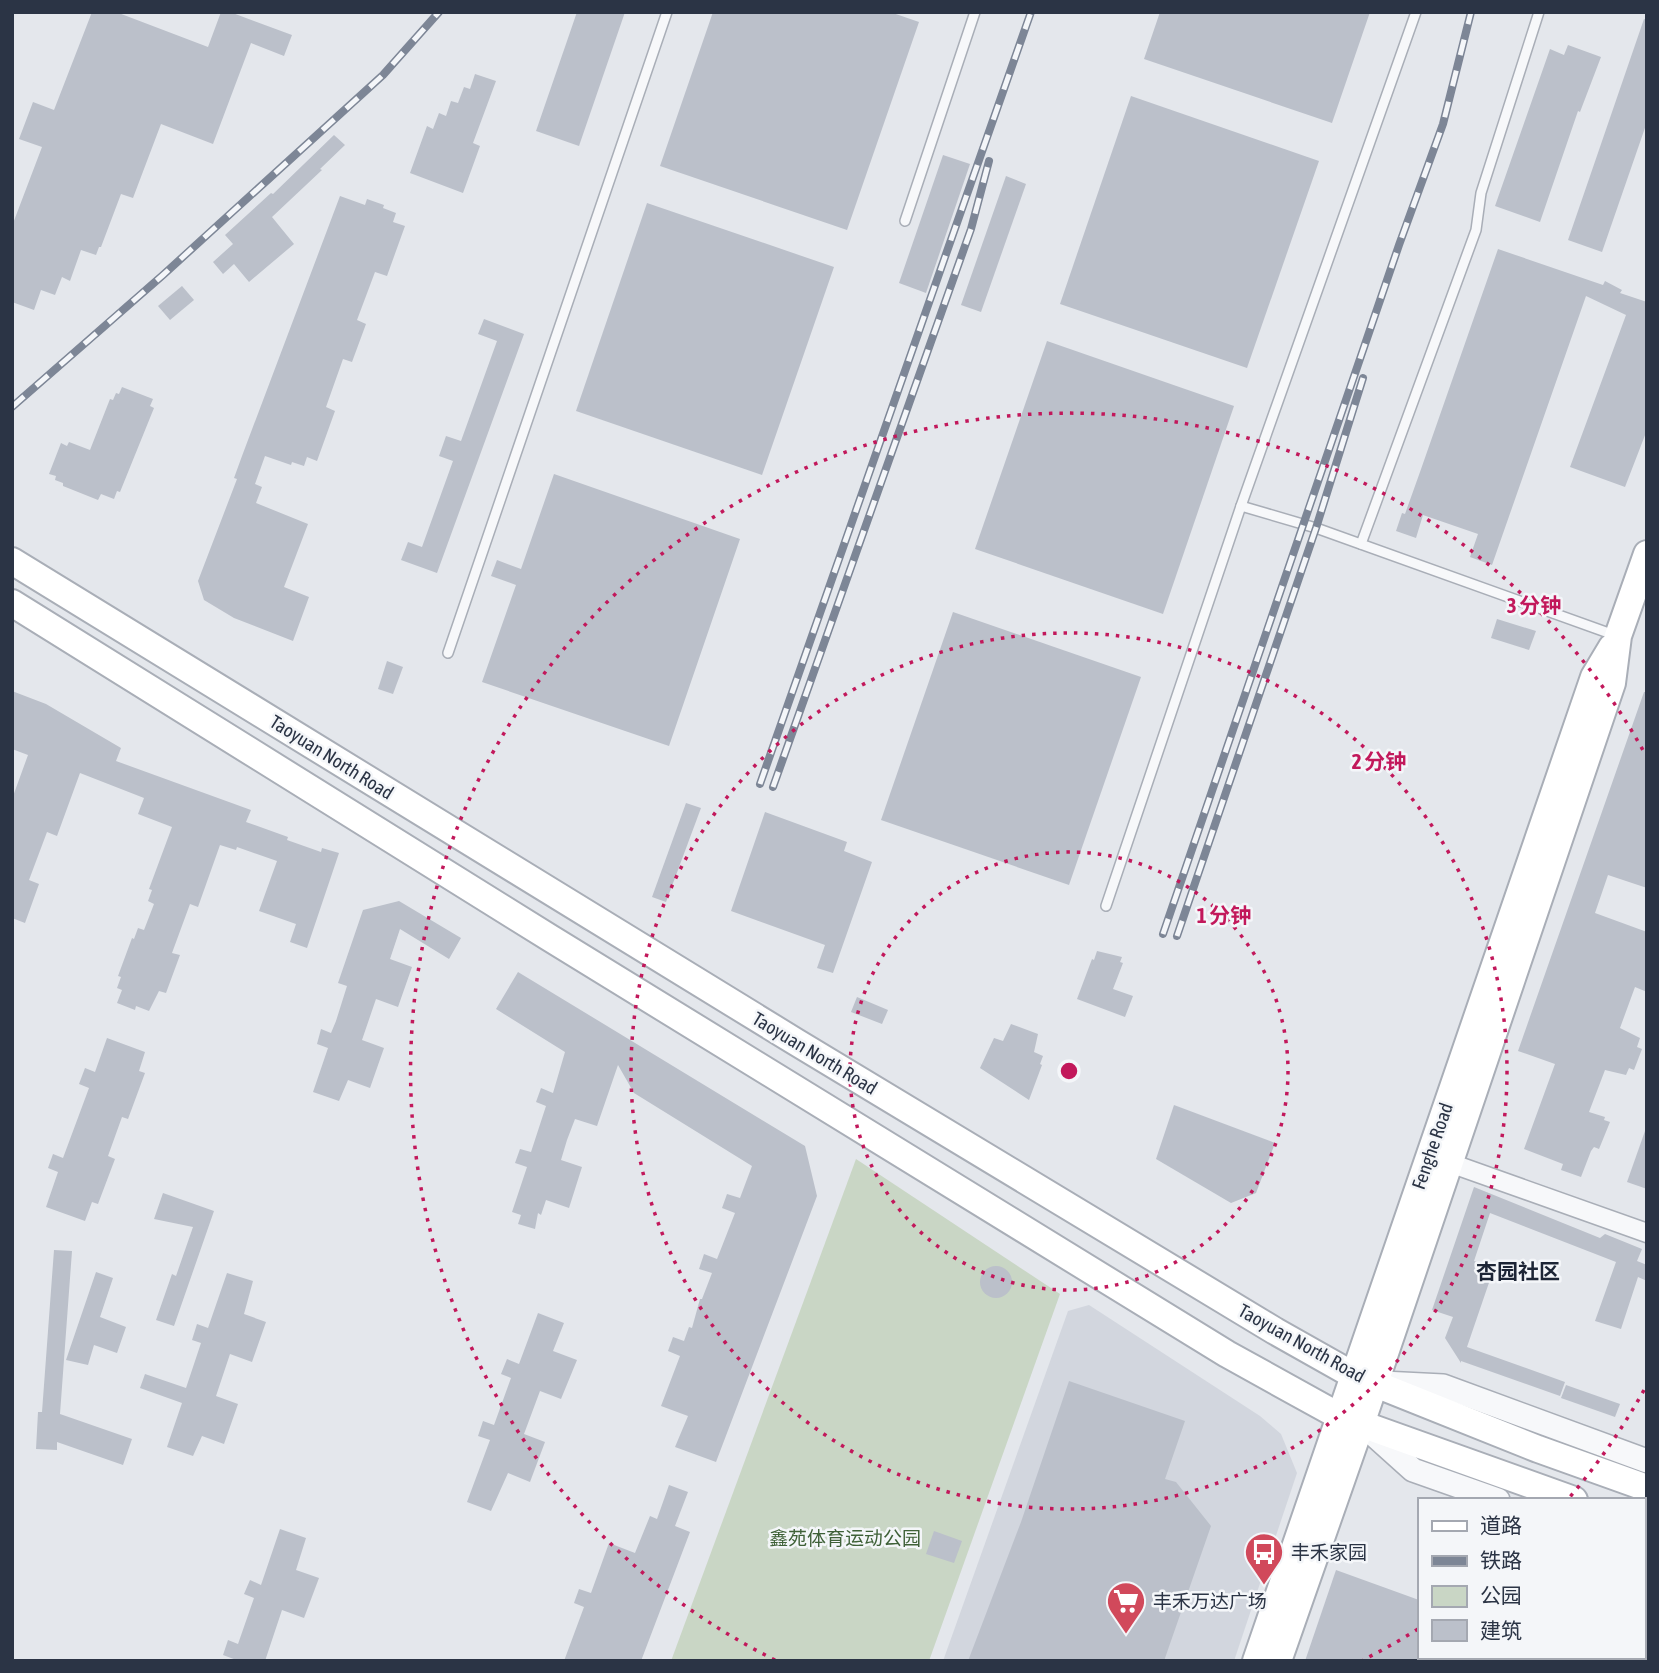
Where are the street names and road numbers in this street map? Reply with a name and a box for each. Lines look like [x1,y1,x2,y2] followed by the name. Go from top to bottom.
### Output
[266,710,398,804] street label: Taoyuan North Road
[749,1007,881,1099] street label: Taoyuan North Road
[1407,1100,1457,1192] street label: Fenghe Road
[1235,1299,1369,1387] street label: Taoyuan North Road

